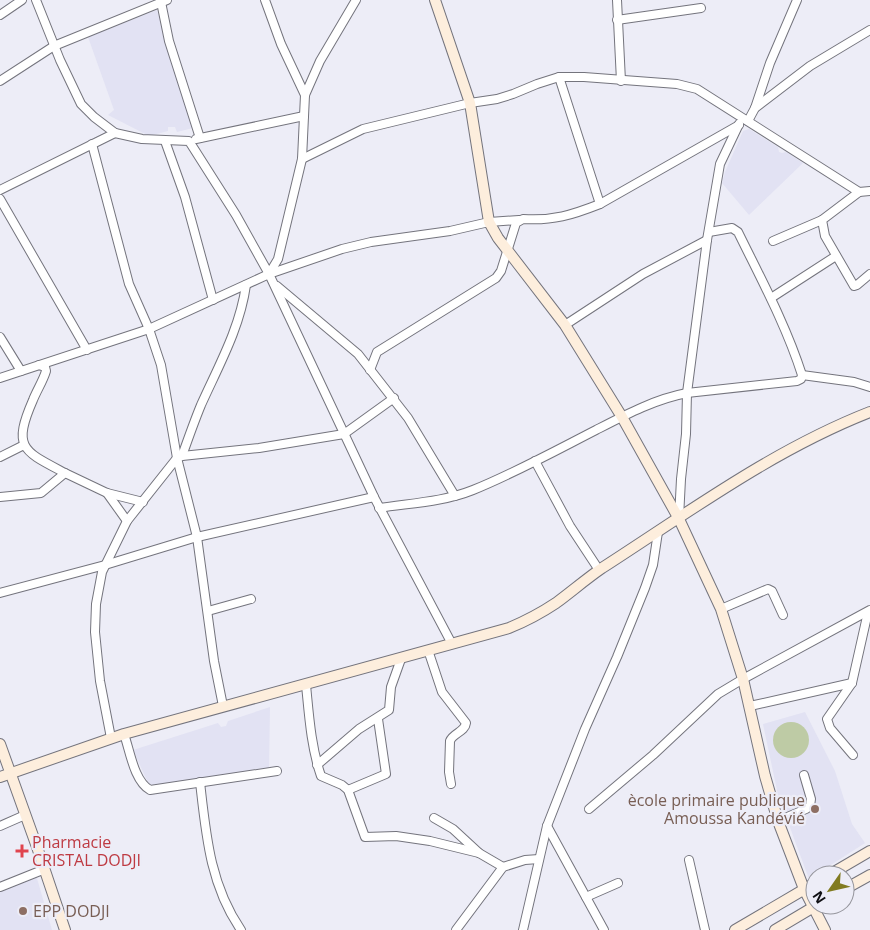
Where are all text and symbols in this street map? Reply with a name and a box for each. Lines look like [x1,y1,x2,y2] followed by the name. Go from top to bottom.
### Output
[628,789,805,829] place label: ècole primaire publique Amoussa Kandévié
[809,803,821,815] marker: ècole primaire publique Amoussa Kandévié
[32,831,141,871] place label: Pharmacie CRISTAL DODJI
[16,845,28,857] marker: Pharmacie CRISTAL DODJI
[805,865,855,915] north arrow
[808,888,830,908] text: N
[33,900,110,922] place label: EPP DODJI
[17,905,29,917] marker: EPP DODJI

